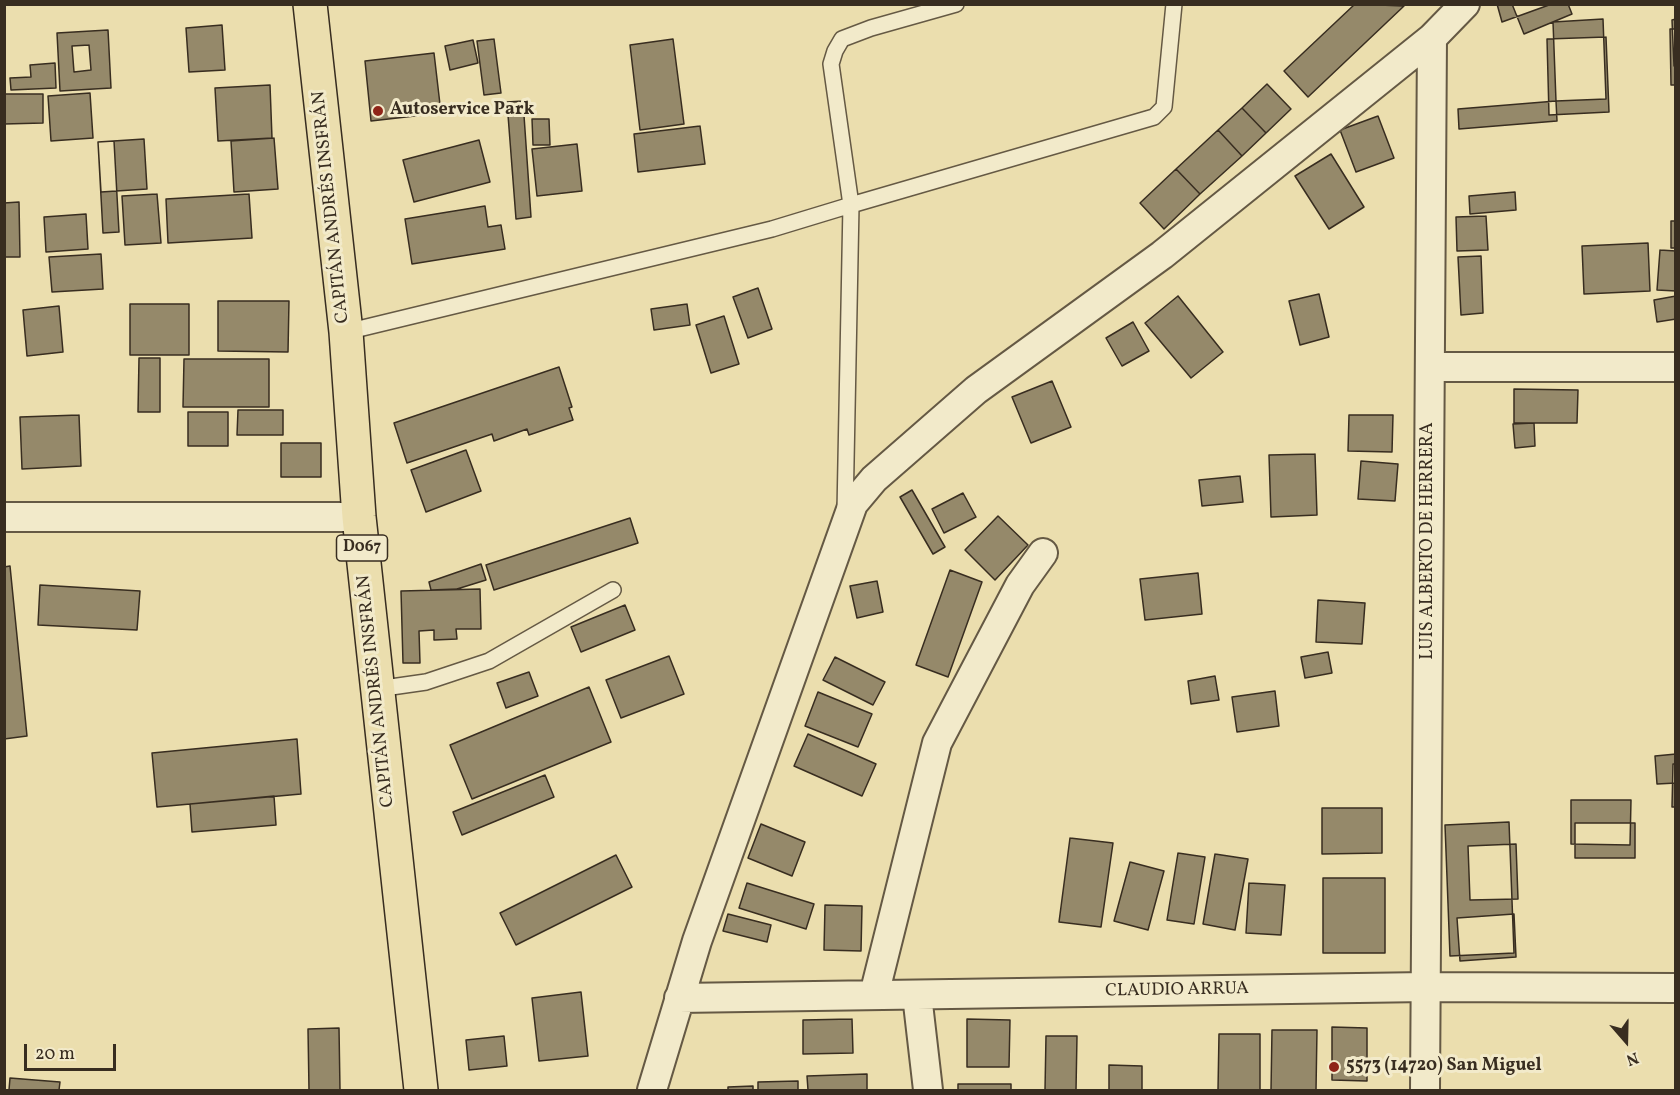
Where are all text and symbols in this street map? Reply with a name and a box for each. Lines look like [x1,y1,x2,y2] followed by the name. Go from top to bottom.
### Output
[309,90,355,324] street label: CAPITÁN ANDRÉS INSFRÁN
[390,100,534,122] place label: Autoservice Park
[371,104,385,118] marker: Autoservice Park
[1418,422,1440,660] street label: LUIS ALBERTO DE HERRERA
[336,535,388,561] road number: D067
[354,574,400,808] street label: CAPITÁN ANDRÉS INSFRÁN
[1105,979,1249,1003] street label: CLAUDIO ARRUA
[1596,1011,1656,1071] north arrow
[27,1032,118,1070] scale bar
[35,1042,75,1067] text: 20 m
[1623,1046,1641,1070] text: N
[1346,1056,1542,1078] place label: 5573 (14720) San Miguel
[1327,1060,1341,1074] marker: 5573 (14720) San Miguel

